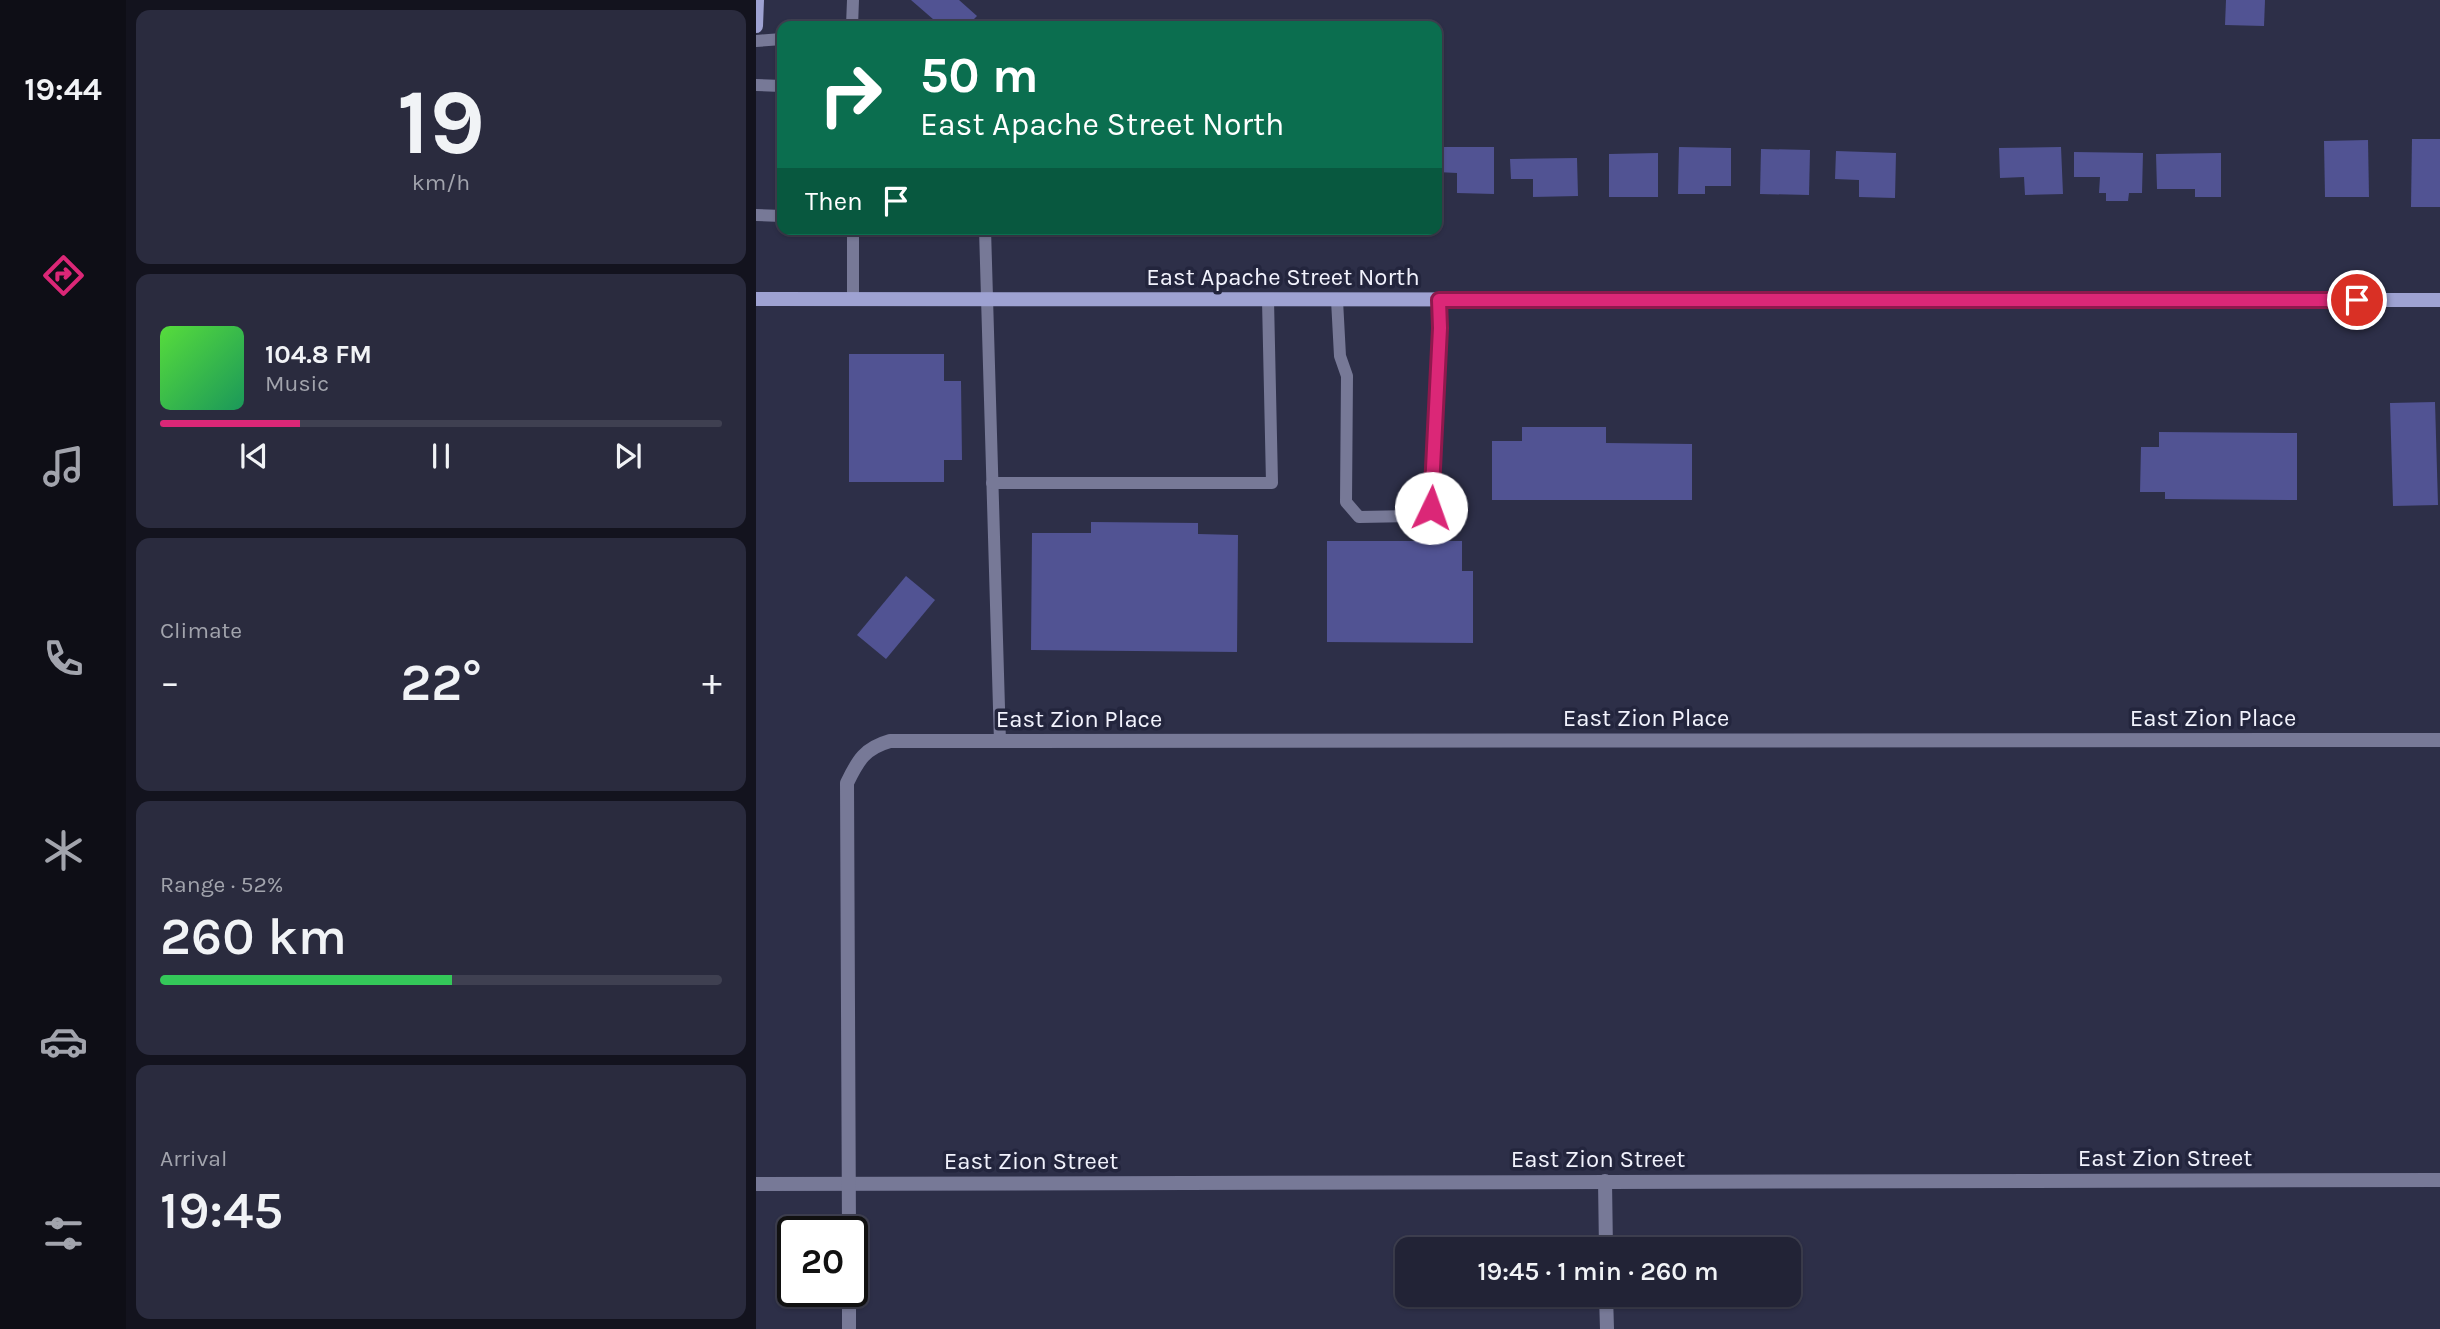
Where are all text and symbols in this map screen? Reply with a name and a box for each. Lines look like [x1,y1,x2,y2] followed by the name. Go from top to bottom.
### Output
[920,47,1038,104] text: 50 m
[805,49,896,140] icon: right
[397,70,485,176] text: 19
[24,71,102,108] text: 19:44
[920,106,1284,143] text: East Apache Street North
[412,169,470,196] text: km/h
[877,182,915,220] icon: arrive
[805,186,863,217] text: Then
[39,251,88,300] icon: directions
[1146,263,1420,291] street label: East Apache Street North
[2327,270,2387,330] pin
[2338,281,2376,319] icon: arrive
[265,339,372,370] text: 104.8 FM
[265,370,329,397] text: Music
[235,437,273,475] icon: previous
[422,437,460,475] icon: pause
[609,437,647,475] icon: next
[39,442,88,491] icon: music
[1394,471,1468,545] position arrow
[160,617,242,644] text: Climate
[39,634,88,683] icon: phone
[400,652,482,713] text: 22°
[160,660,180,705] text: −
[702,660,722,705] text: +
[1563,704,1729,732] street label: East Zion Place
[2130,704,2296,732] street label: East Zion Place
[996,705,1162,733] street label: East Zion Place
[39,826,88,875] icon: climate
[160,871,283,898] text: Range · 52%
[160,906,347,967] text: 260 km
[39,1017,88,1066] icon: car
[2078,1144,2252,1172] street label: East Zion Street
[160,1145,227,1172] text: Arrival
[1511,1145,1685,1173] street label: East Zion Street
[944,1147,1118,1175] street label: East Zion Street
[160,1180,283,1241] text: 19:45
[39,1209,88,1258] icon: filters
[777,1216,868,1307] speed limit sign: 20
[1477,1256,1719,1287] text: 19:45 · 1 min · 260 m

